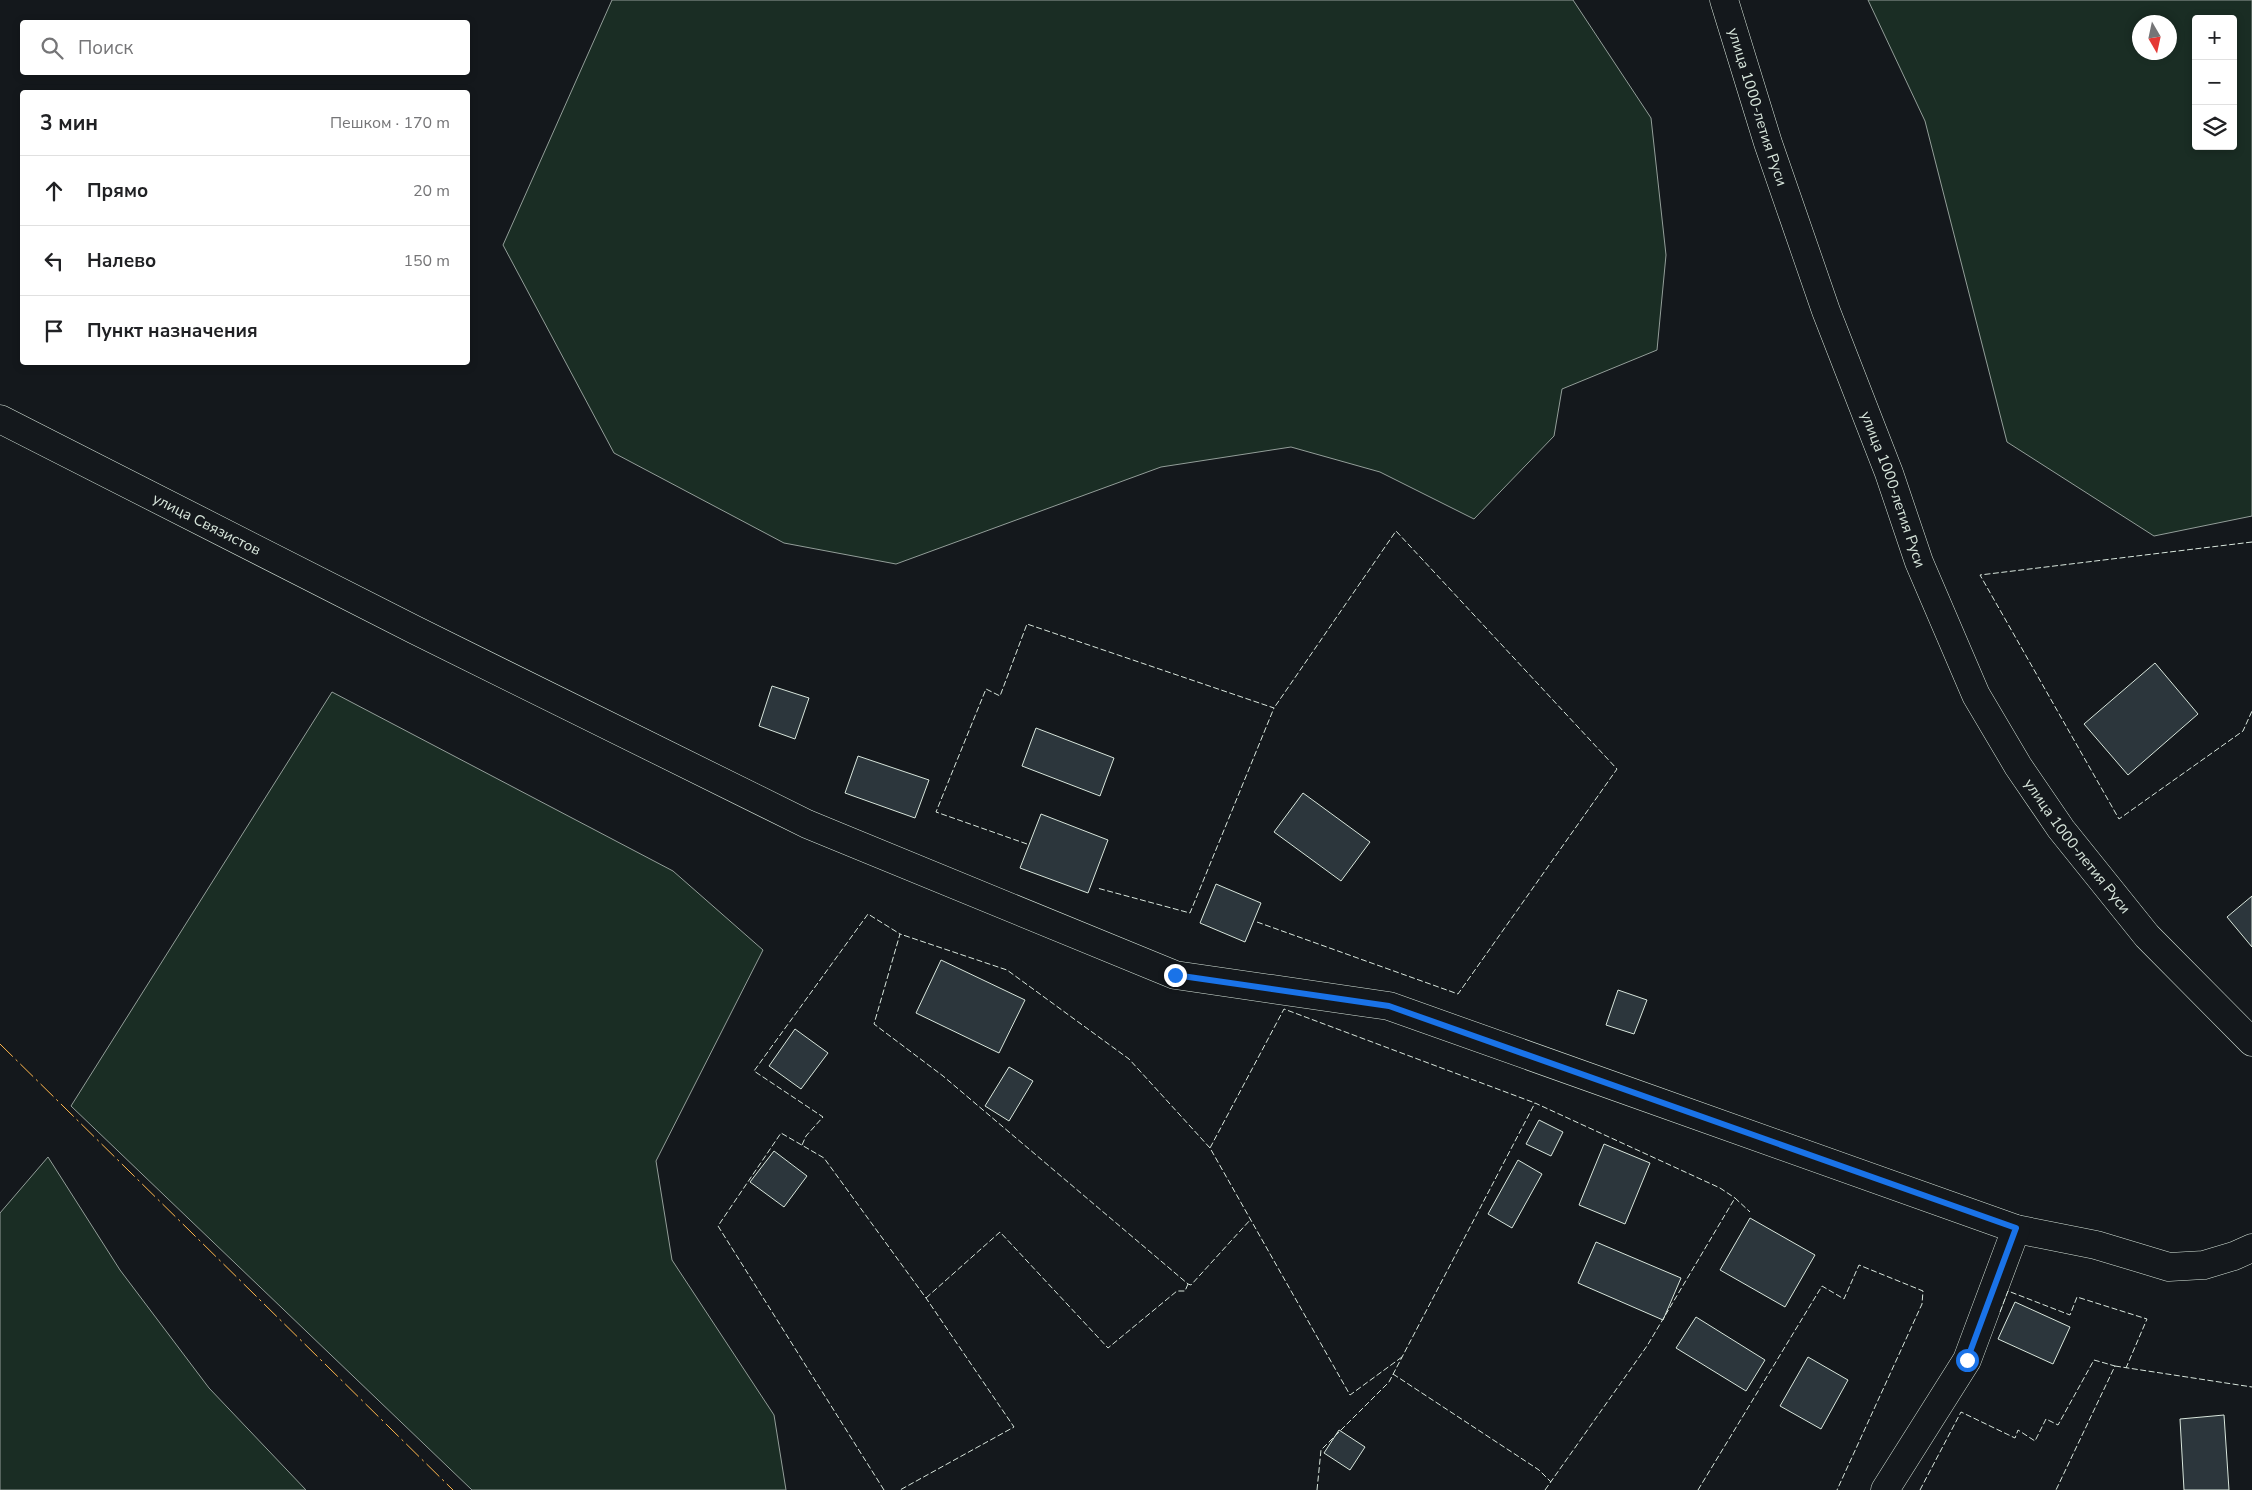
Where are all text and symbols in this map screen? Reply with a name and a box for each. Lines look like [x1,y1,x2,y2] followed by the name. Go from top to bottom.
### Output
[2132,15,2177,60] north arrow
[2192,15,2237,150] map controls
[2192,15,2237,60] button: +
[20,20,470,75] search box
[1723,25,1792,189] street label: улица 1000-летия Руси
[38,34,66,62] icon: search
[78,35,133,61] text: Поиск
[2192,60,2237,105] button: −
[2192,105,2237,150] button: layers
[40,109,98,137] text: 3 мин
[330,112,450,134] text: Пешком · 170 m
[40,177,68,205] icon: ahead
[87,178,148,204] text: Прямо
[413,180,450,202] text: 20 m
[40,247,68,275] icon: left
[87,248,156,274] text: Налево
[403,250,450,272] text: 150 m
[40,317,68,345] icon: arrive
[87,318,258,344] text: Пункт назначения
[1856,408,1930,571] street label: улица 1000-летия Руси
[149,488,264,560] street label: улица Связистов
[2019,775,2135,918] street label: улица 1000-летия Руси
[1164,964,1187,987] route end
[1956,1349,1979,1372] route start

